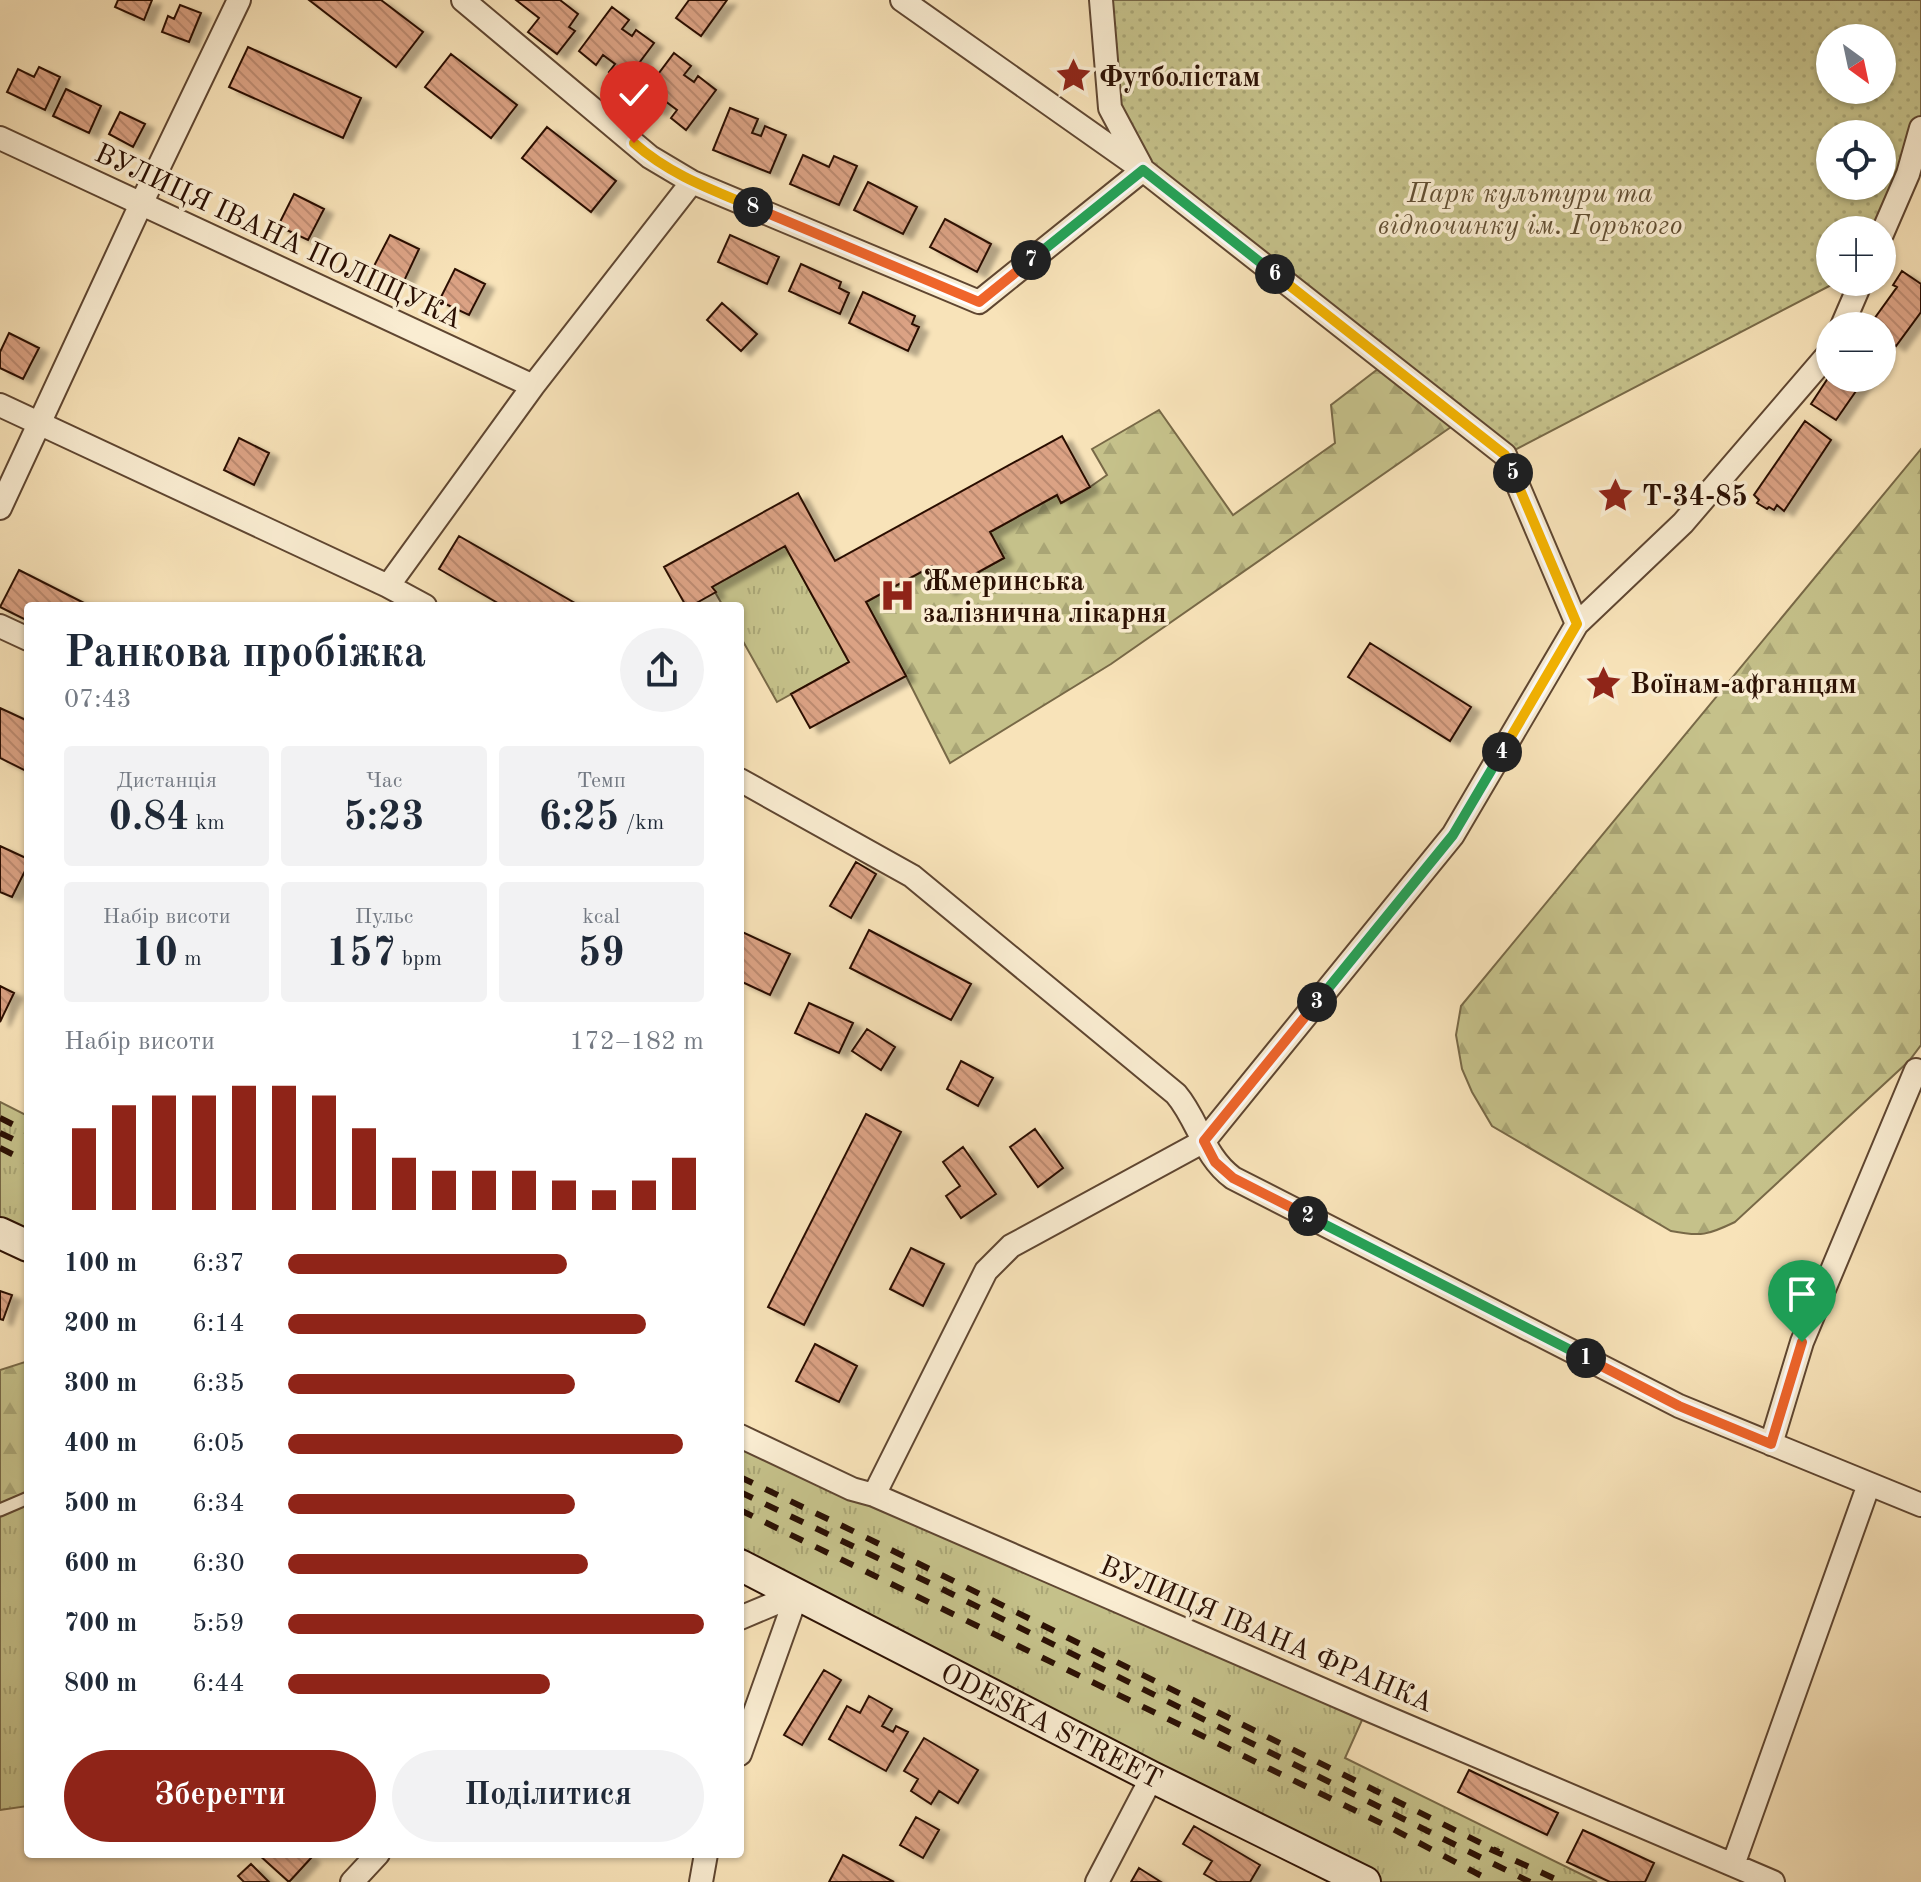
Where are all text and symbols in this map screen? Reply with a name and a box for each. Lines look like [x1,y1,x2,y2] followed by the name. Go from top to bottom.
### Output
[1816,24,1896,104] north arrow
[1816,24,1896,392] map controls
[1054,57,1092,95] place icon: Футболістам
[600,61,668,143] pin
[1099,64,1260,93] place label: Футболістам
[612,73,656,117] icon: check
[1816,120,1896,200] button: locate
[90,140,466,335] street label: ВУЛИЦЯ ІВАНА ПОЛІЩУКА
[1378,181,1682,241] park label: Парк культури та відпочинку ім. Горького
[733,187,773,227] pin: 8
[747,196,759,218] text: 8
[1816,216,1896,296] button: +
[1011,240,1051,280] pin: 7
[1025,249,1037,271] text: 7
[1255,254,1295,294] pin: 6
[1269,263,1281,285] text: 6
[1816,312,1896,392] button: −
[1493,453,1533,493] pin: 5
[1507,462,1519,484] text: 5
[1597,476,1635,514] place icon: Т-34-85
[1642,484,1748,512] place label: Т-34-85
[923,568,1167,629] place label: Жмеринська залізнична лікарня
[878,577,916,615] hospital icon: Жмеринська залізнична лікарня
[620,628,704,712] button: share
[64,632,426,676] text: Ранкова пробіжка
[1585,664,1623,702] place icon: Воїнам-афганцям
[1630,672,1857,700] place label: Воїнам-афганцям
[64,687,132,713] text: 07:43
[1482,732,1522,772] pin: 4
[1496,741,1508,763] text: 4
[116,770,217,792] text: Дистанція
[366,770,402,792] text: Час
[577,770,626,792] text: Темп
[109,799,190,839] text: 0.84
[344,799,424,839] text: 5:23
[538,799,619,839] text: 6:25
[190,812,225,834] text: km
[619,812,664,834] text: /km
[103,906,231,928] text: Набір висоти
[355,906,413,928] text: Пульс
[582,906,620,928] text: kcal
[132,935,178,975] text: 10
[326,935,396,975] text: 157
[578,935,625,975] text: 59
[178,948,202,970] text: m
[396,948,442,970] text: bpm
[1297,982,1337,1022] pin: 3
[1311,991,1323,1013] text: 3
[64,1029,215,1055] text: Набір висоти
[569,1029,704,1055] text: 172–182 m
[1288,1196,1328,1236] pin: 2
[1302,1205,1314,1227] text: 2
[64,1251,137,1277] text: 100 m
[192,1251,245,1277] text: 6:37
[1768,1260,1836,1342] pin
[1780,1272,1824,1316] icon: arrive
[64,1311,137,1337] text: 200 m
[192,1311,245,1337] text: 6:14
[1566,1338,1606,1378] pin: 1
[1580,1347,1592,1369] text: 1
[64,1371,137,1397] text: 300 m
[192,1371,245,1397] text: 6:35
[64,1431,137,1457] text: 400 m
[192,1431,245,1457] text: 6:05
[64,1491,137,1517] text: 500 m
[192,1491,245,1517] text: 6:34
[64,1551,137,1577] text: 600 m
[192,1551,245,1577] text: 6:30
[1095,1553,1437,1719] street label: ВУЛИЦЯ ІВАНА ФРАНКА
[64,1611,137,1637] text: 700 m
[192,1611,245,1637] text: 5:59
[935,1660,1166,1796] street label: ODESKA STREET
[64,1671,137,1697] text: 800 m
[192,1671,245,1697] text: 6:44
[64,1750,376,1842] button: Зберегти
[392,1750,704,1842] button: Поділитися

